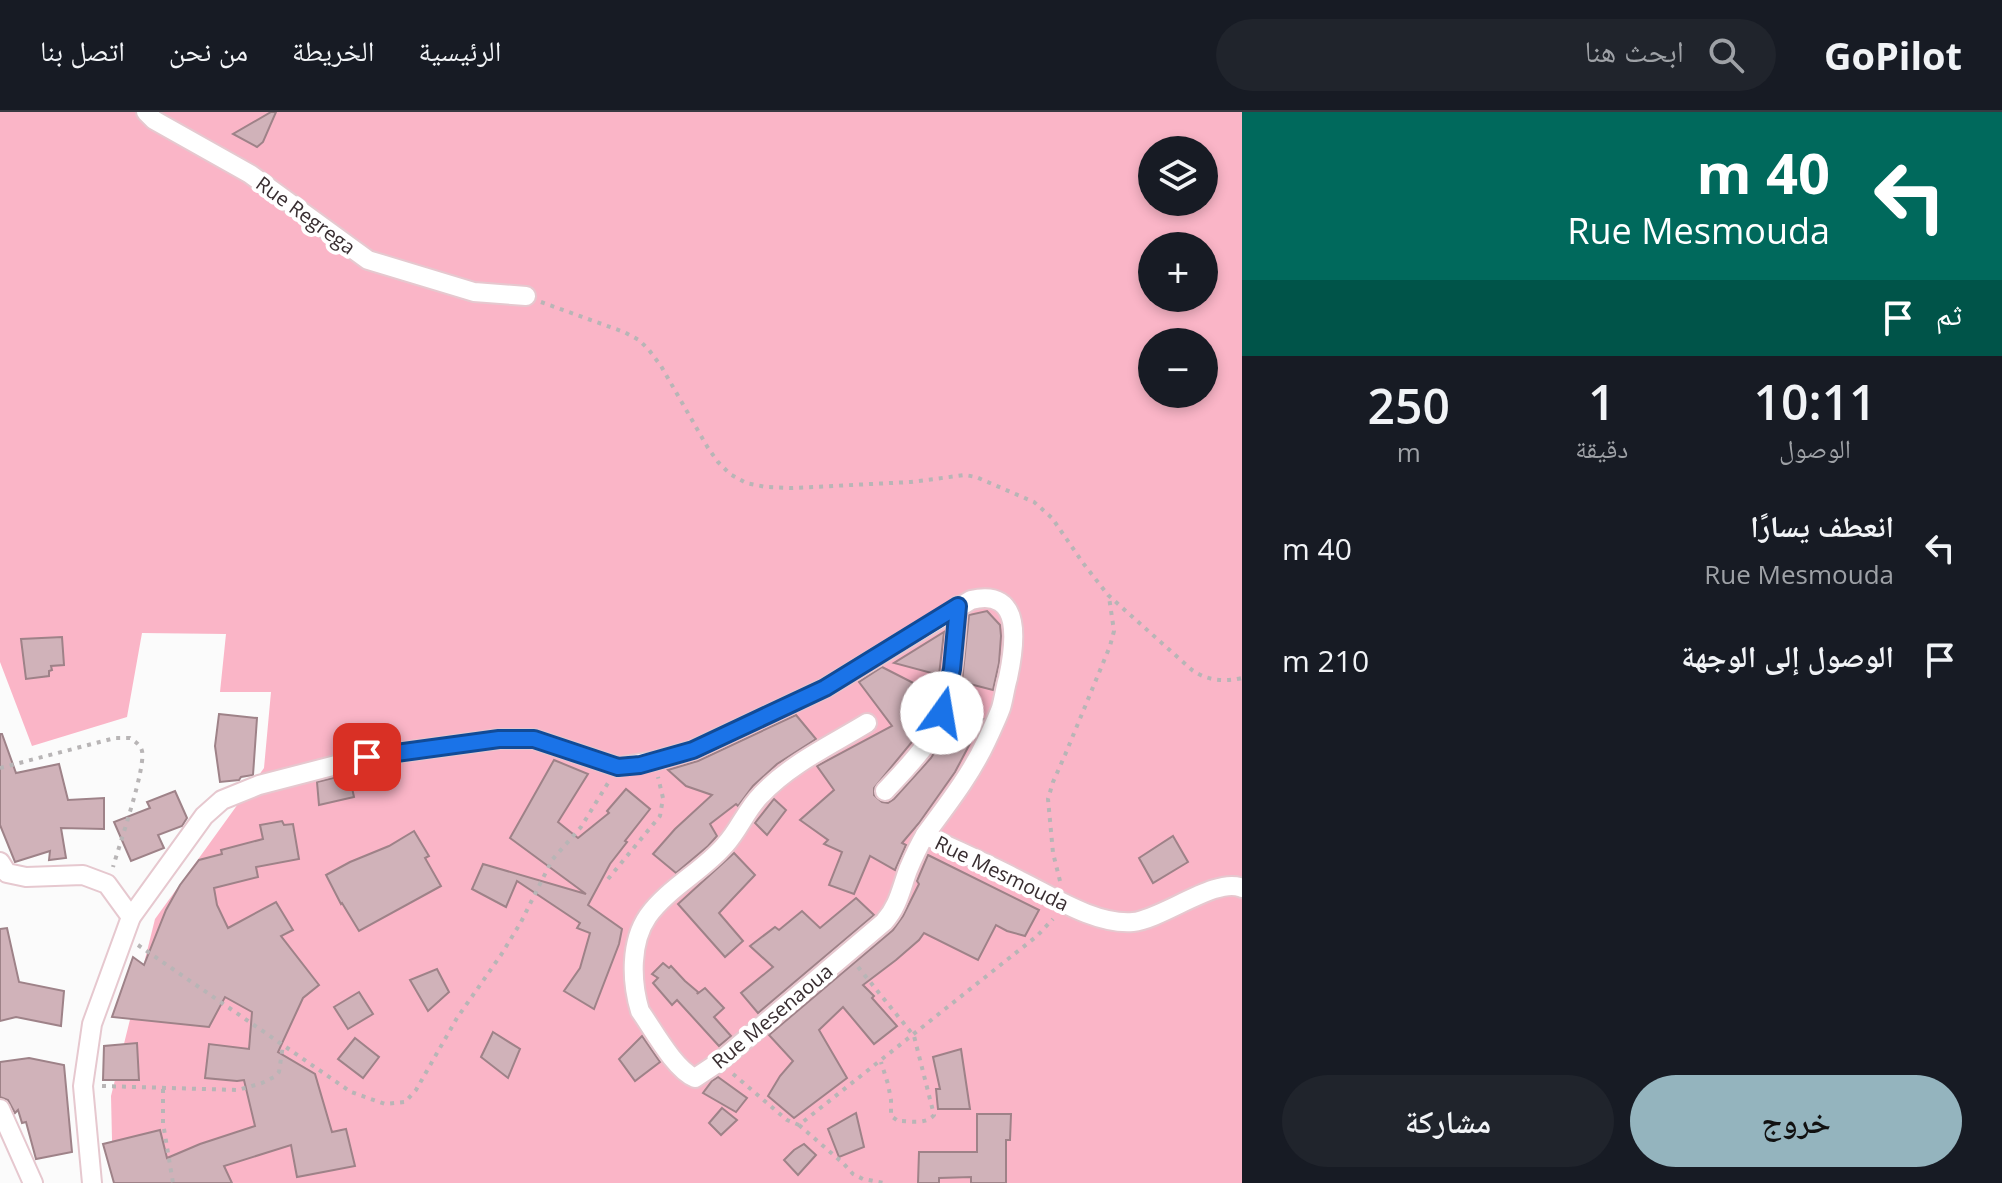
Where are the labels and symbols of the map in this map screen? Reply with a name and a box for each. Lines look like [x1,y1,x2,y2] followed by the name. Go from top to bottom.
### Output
[251,170,361,260] street label: Rue Regrega
[900,671,984,755] position arrow
[333,723,401,791] pin
[930,829,1074,917] street label: Rue Mesmouda
[706,958,838,1074] street label: Rue Mesenaoua

